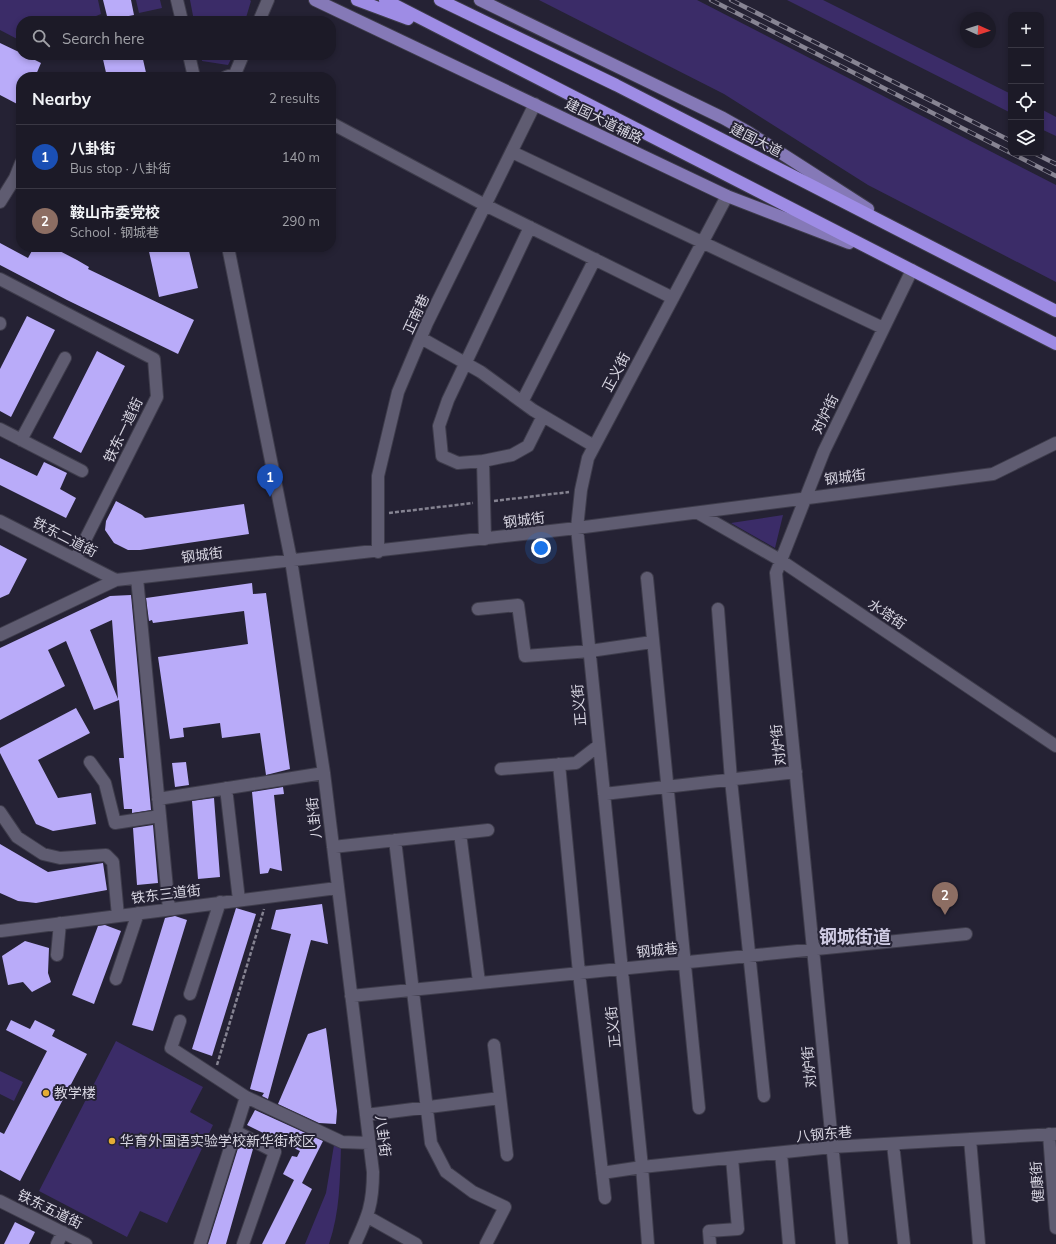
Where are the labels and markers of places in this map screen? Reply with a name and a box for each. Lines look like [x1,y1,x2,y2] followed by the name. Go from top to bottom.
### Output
[257,464,283,497] pin: 1
[932,882,958,915] pin: 2
[54,1084,96,1102] place label: 教学楼
[41,1088,51,1098] marker: 教学楼
[120,1132,316,1150] place label: 华育外国语实验学校新华街校区
[107,1136,117,1146] marker: 华育外国语实验学校新华街校区

